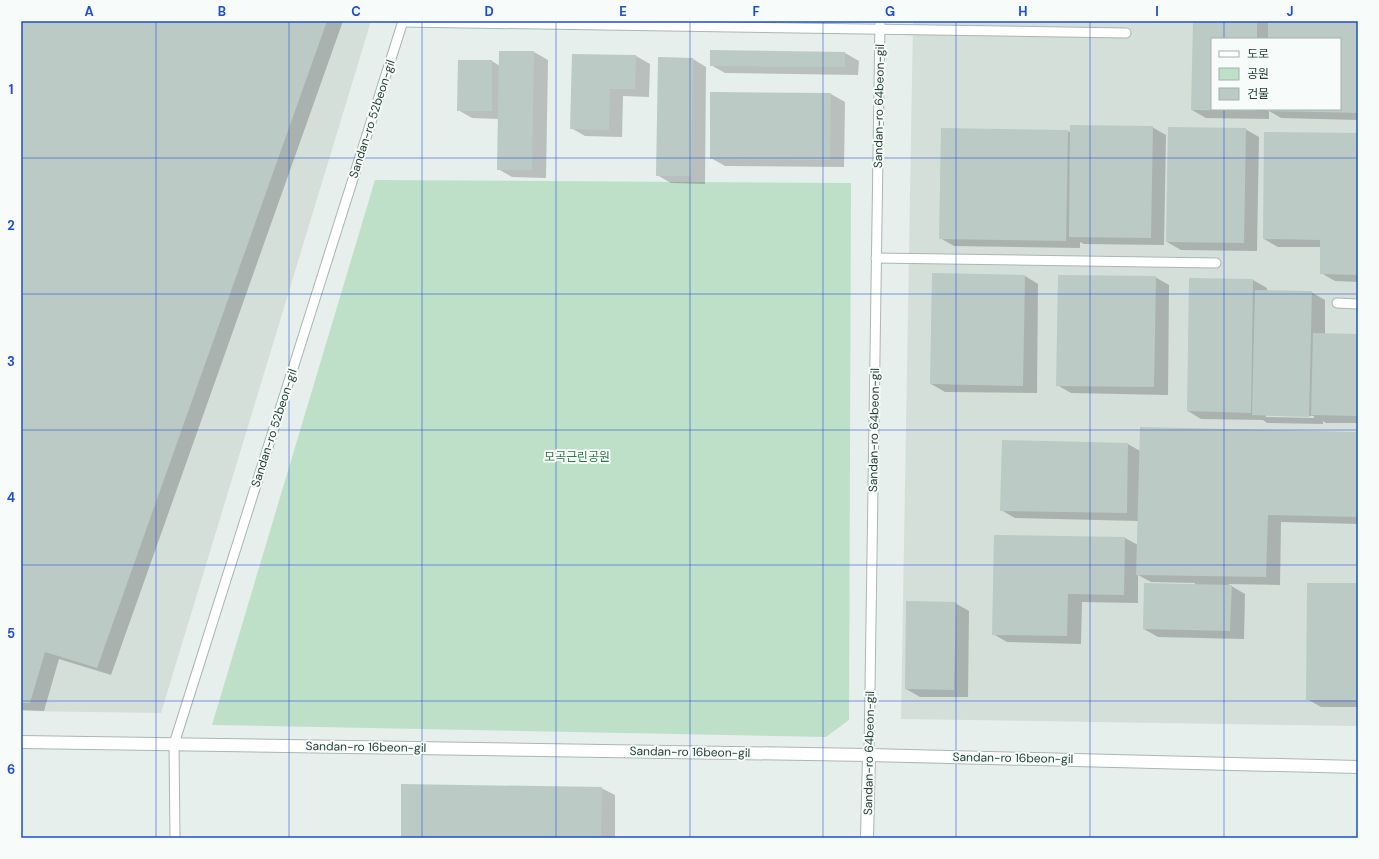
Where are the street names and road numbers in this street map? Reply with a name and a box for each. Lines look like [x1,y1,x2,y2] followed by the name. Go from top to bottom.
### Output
[870,44,888,168] street label: Sandan-ro 64beon-gil
[345,58,399,180] street label: Sandan-ro 52beon-gil
[247,367,301,489] street label: Sandan-ro 52beon-gil
[865,368,883,492] street label: Sandan-ro 64beon-gil
[860,691,878,815] street label: Sandan-ro 64beon-gil
[306,738,426,756] street label: Sandan-ro 16beon-gil
[630,743,750,761] street label: Sandan-ro 16beon-gil
[953,749,1073,767] street label: Sandan-ro 16beon-gil

